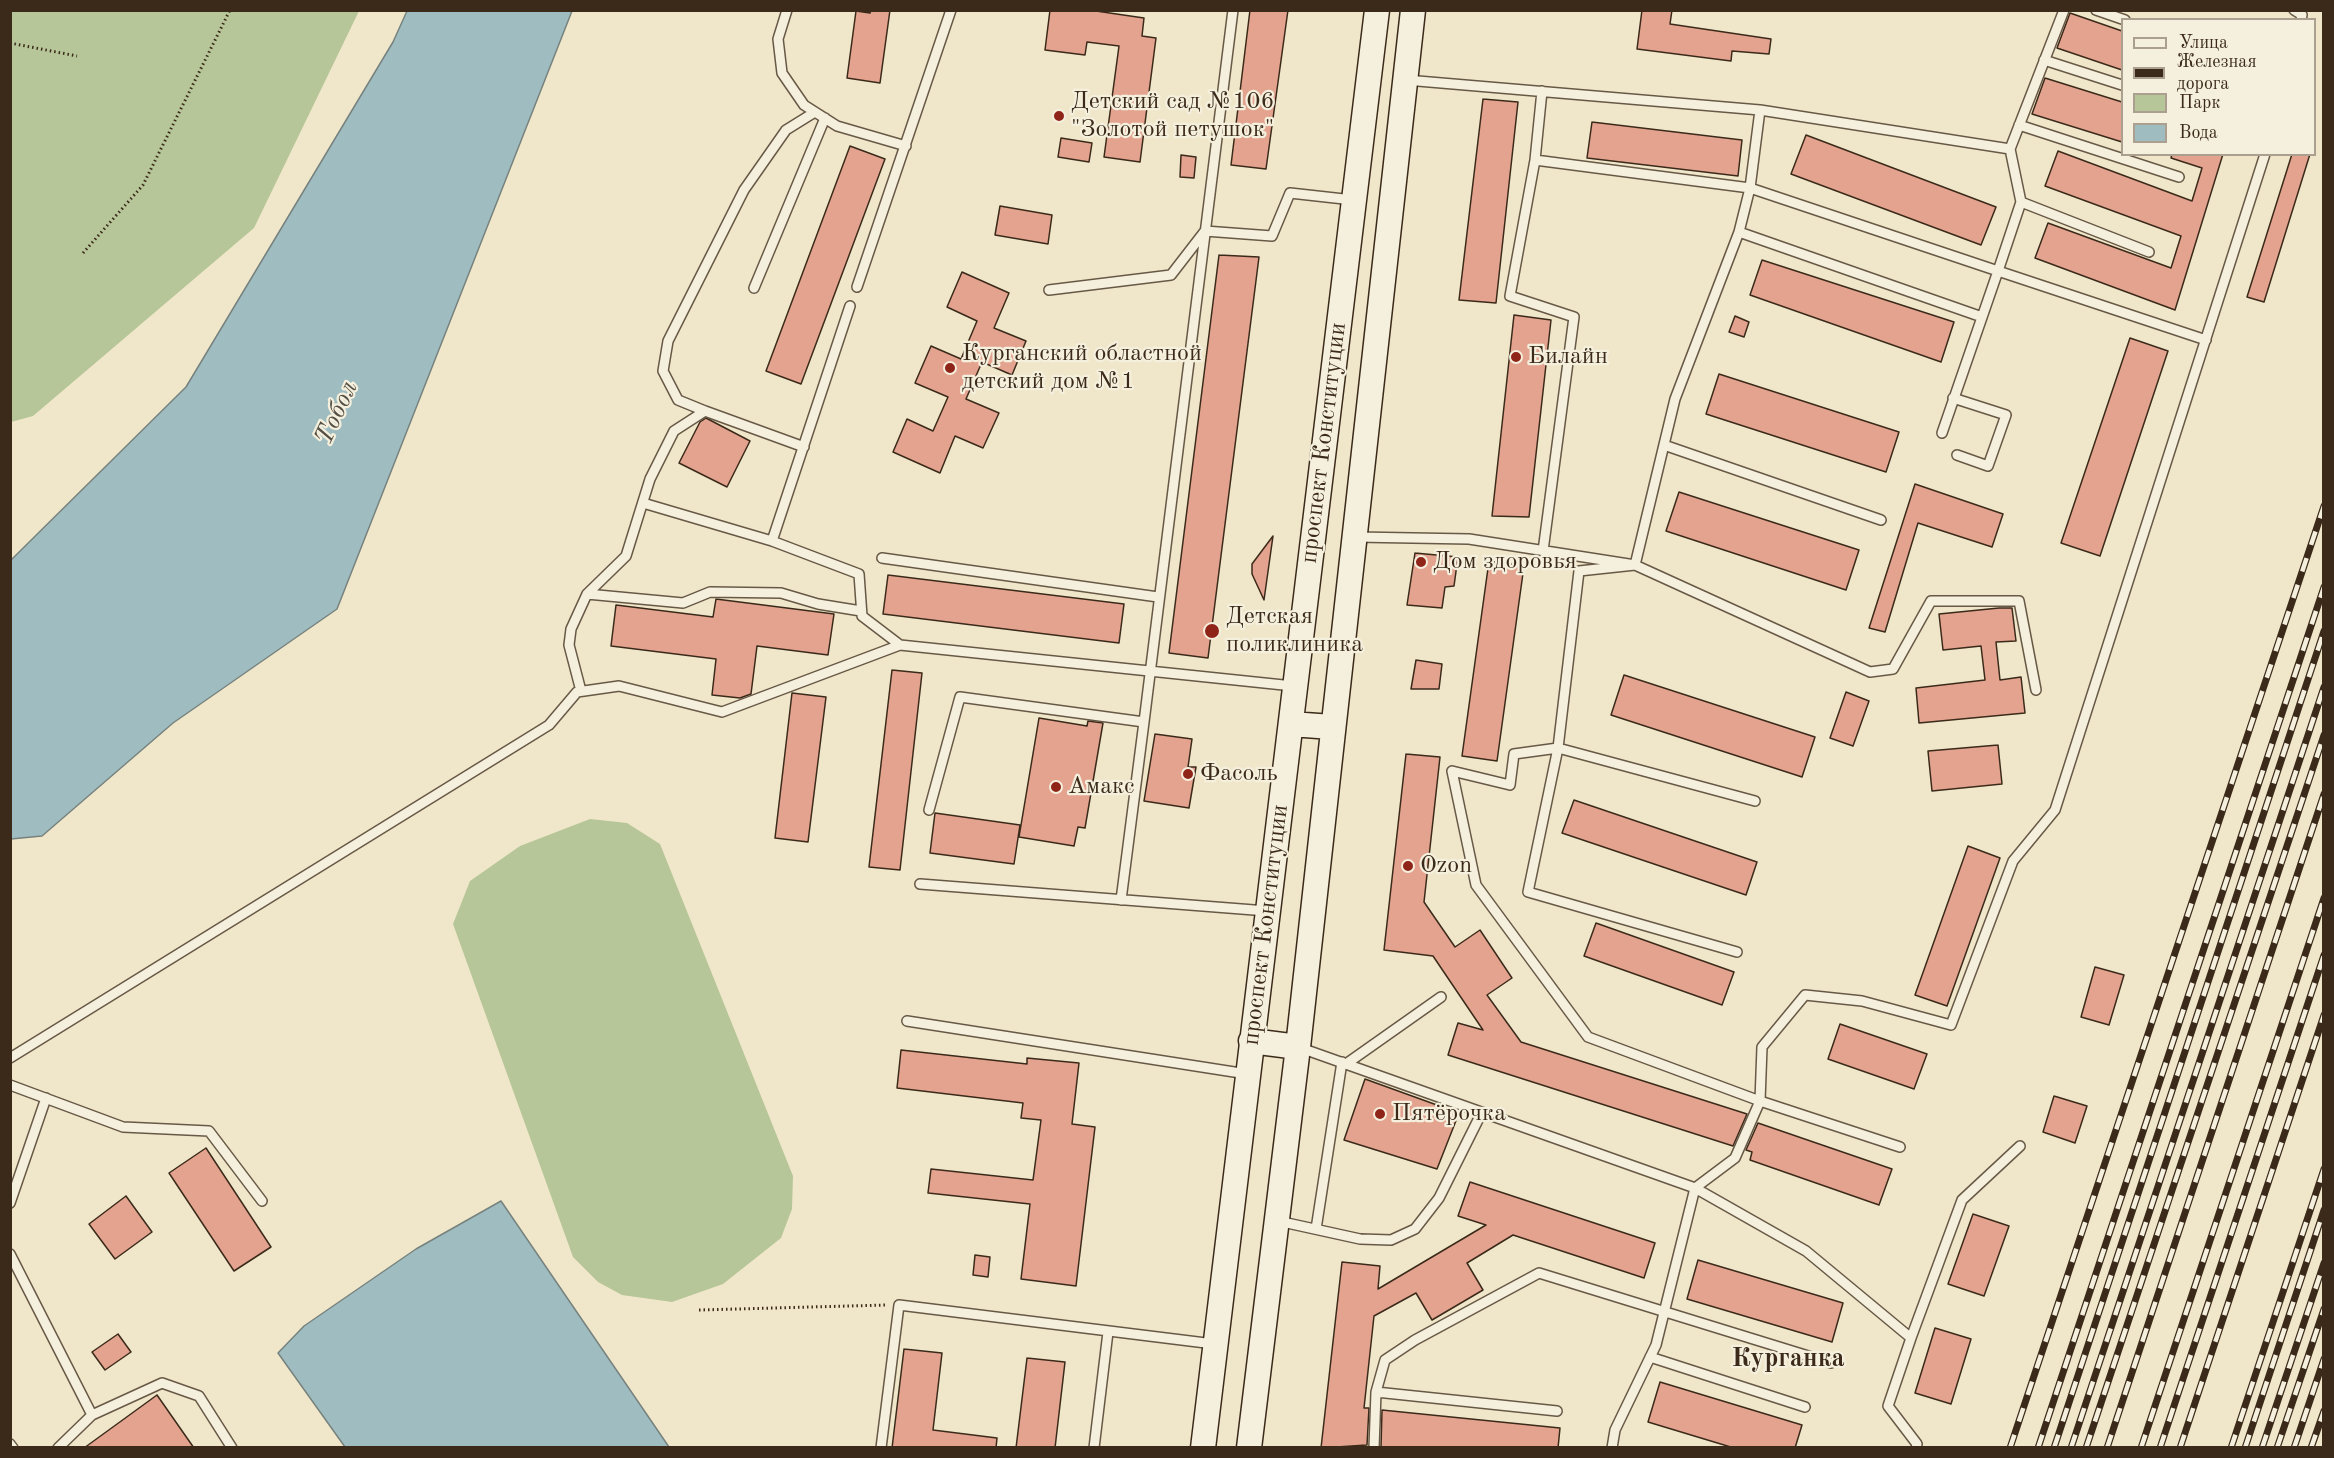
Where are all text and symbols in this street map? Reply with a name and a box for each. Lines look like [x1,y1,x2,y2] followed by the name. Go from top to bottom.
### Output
[2121,18,2316,156] legend
[2179,34,2228,52] text: Улица
[2177,53,2257,93] text: Железная дорога
[1071,88,1274,144] place label: Детский сад №106 "Золотой петушок"
[2179,94,2220,112] text: Парк
[1052,109,1066,123] marker: Детский сад №106 "Золотой петушок"
[2179,124,2218,142] text: Вода
[1295,321,1353,565] street label: проспект Конституции
[962,340,1202,396] place label: Курганский областной детский дом №1
[1528,343,1608,371] place label: Билайн
[1509,350,1523,364] marker: Билайн
[943,361,957,375] marker: Курганский областной детский дом №1
[309,376,365,450] water label: Тобол
[1433,548,1577,576] place label: Дом здоровья
[1414,555,1428,569] marker: Дом здоровья
[1226,603,1363,659] place label: Детская поликлиника
[1203,622,1221,640] marker: Детская поликлиника
[1200,760,1278,788] place label: Фасоль
[1181,767,1195,781] marker: Фасоль
[1068,773,1135,801] place label: Амакс
[1049,780,1063,794] marker: Амакс
[1237,803,1295,1047] street label: проспект Конституции
[1420,852,1472,880] place label: Ozon
[1401,859,1415,873] marker: Ozon
[1392,1100,1506,1128] place label: Пятёрочка
[1373,1107,1387,1121] marker: Пятёрочка
[1731,1343,1845,1375] district label: Курганка

